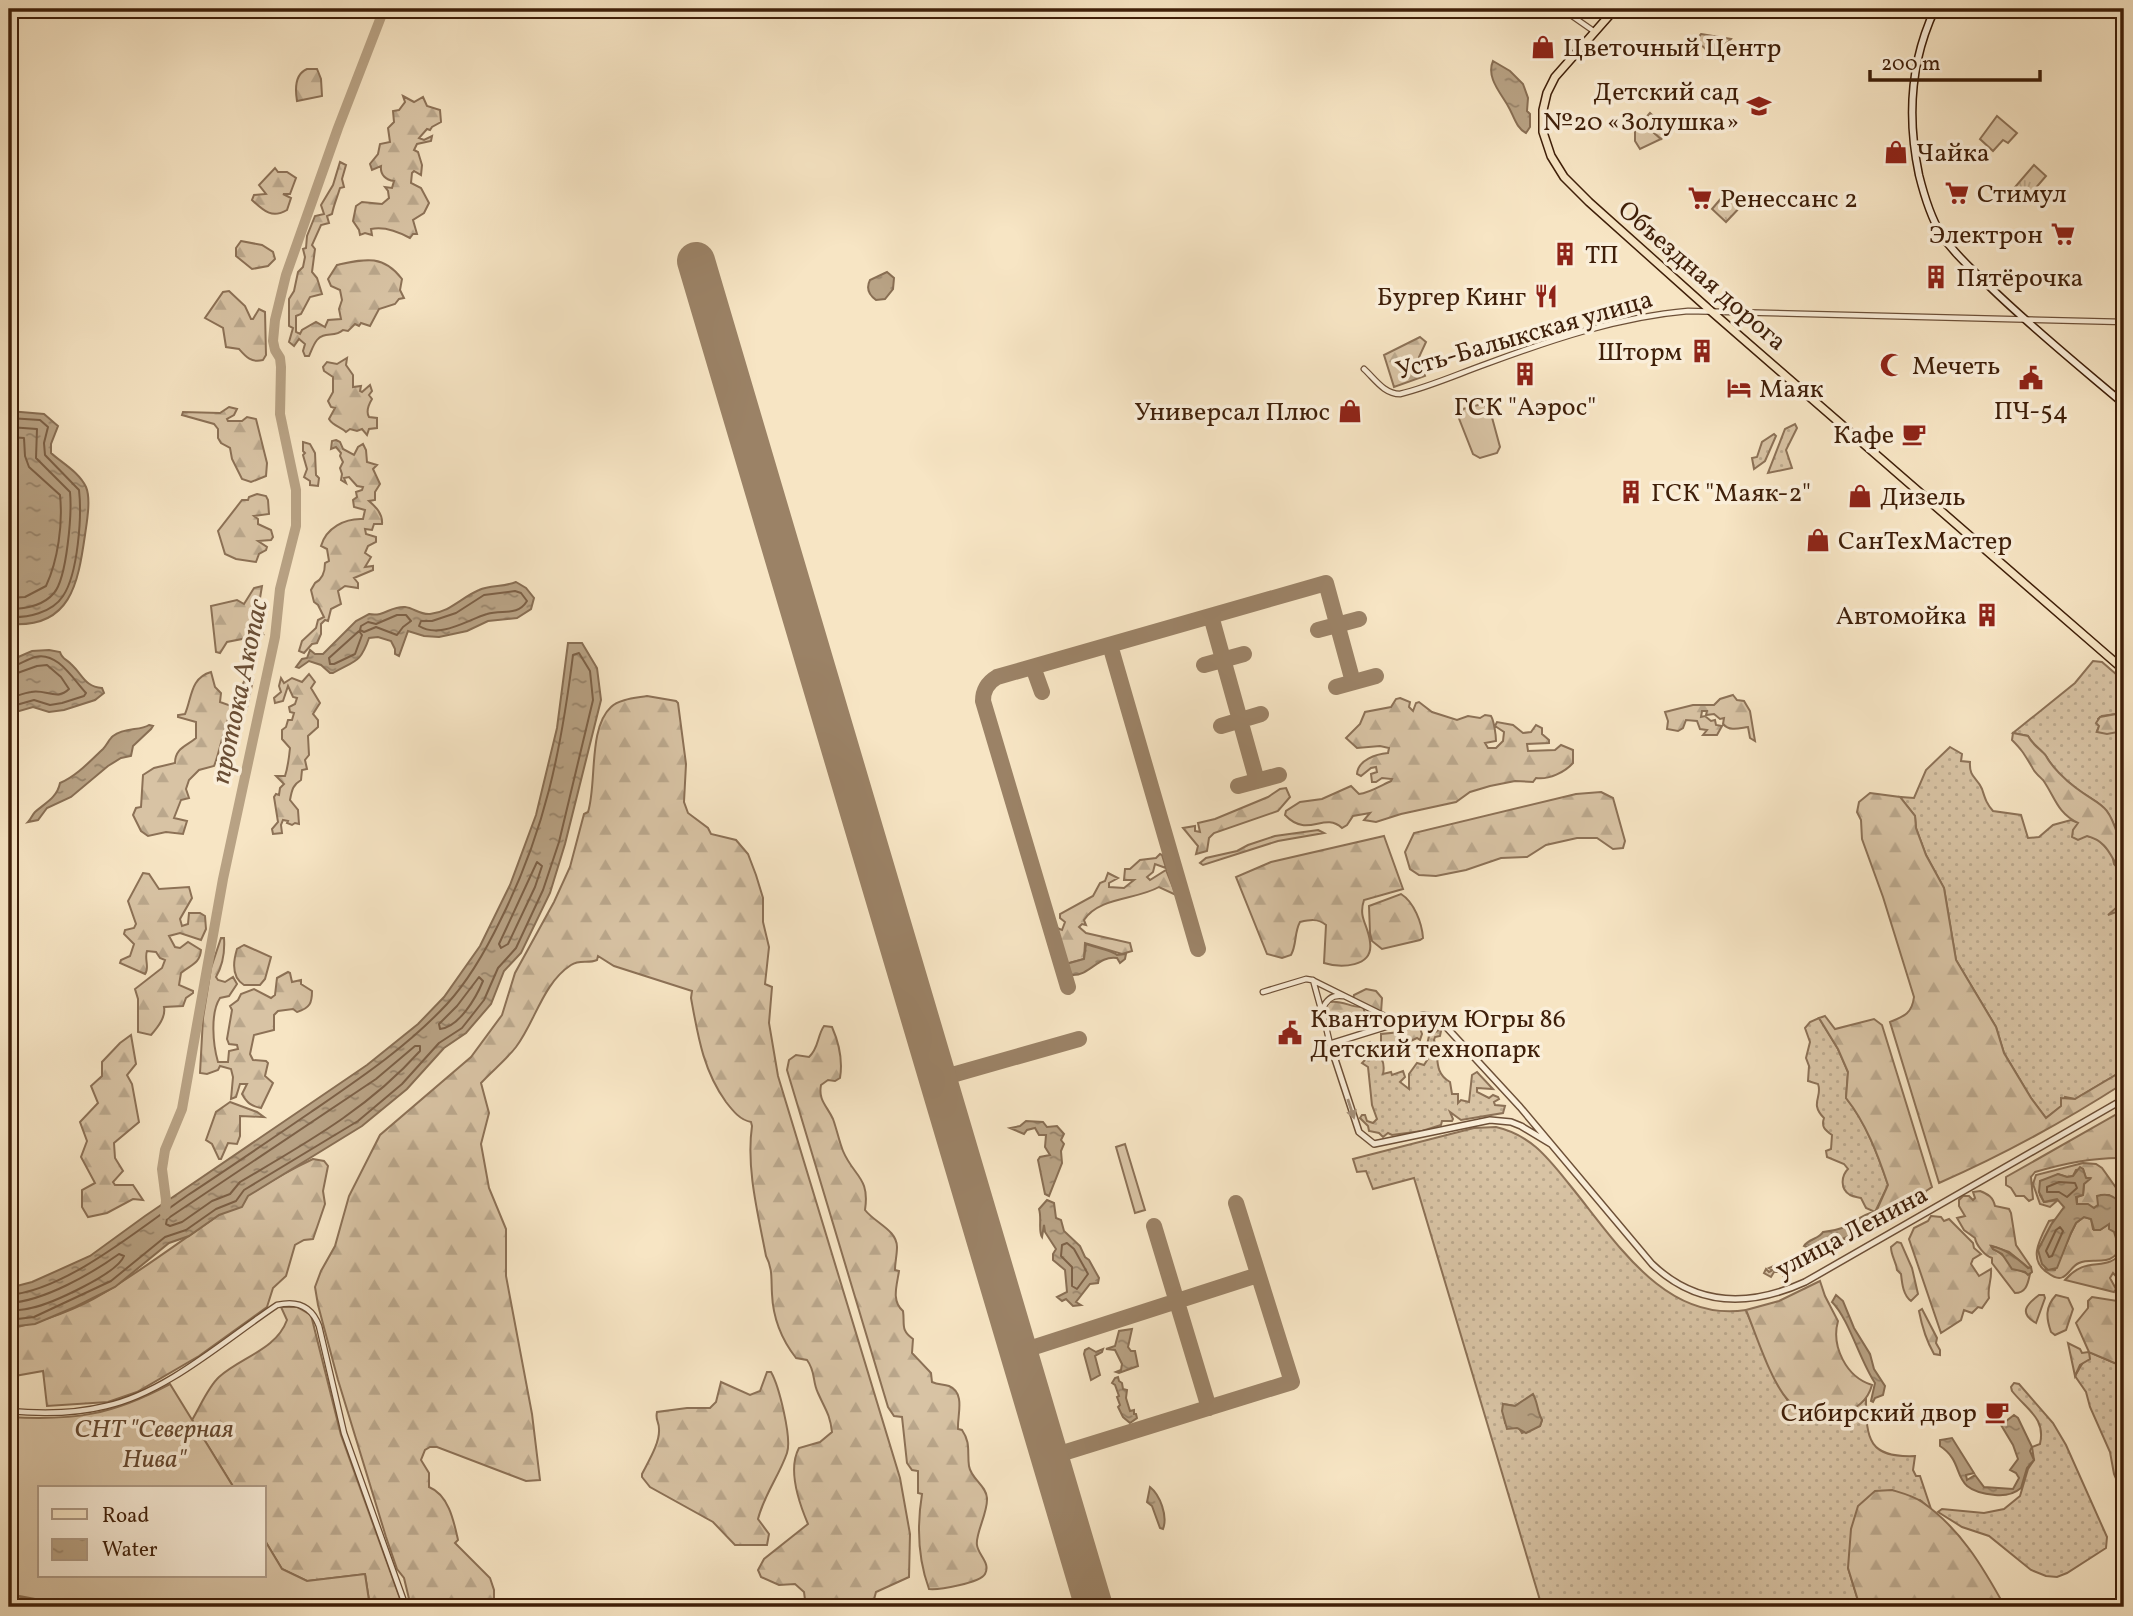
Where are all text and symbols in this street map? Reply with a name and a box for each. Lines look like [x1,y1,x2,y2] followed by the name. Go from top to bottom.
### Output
[1563,31,1781,67] place label: Цветочный Центр
[1529,33,1557,61] shop icon: Цветочный Центр
[1870,38,2040,82] scale bar
[1881,50,1941,79] text: 200 m
[1543,75,1739,141] place label: Детский сад №20 «Золушка»
[1745,92,1773,120] school or university icon: Детский сад №20 «Золушка»
[1916,136,1990,172] place label: Чайка
[1882,138,1910,166] shop icon: Чайка
[1977,177,2067,213] place label: Стимул
[1943,179,1971,207] supermarket icon: Стимул
[1720,182,1858,218] place label: Ренессанс 2
[1686,184,1714,212] supermarket icon: Ренессанс 2
[1609,193,1794,360] street label: Объездная дорога
[1929,218,2043,254] place label: Электрон
[2049,220,2077,248] supermarket icon: Электрон
[1585,238,1619,274] place label: ТП
[1551,240,1579,268] building icon: ТП
[1956,261,2084,297] place label: Пятёрочка
[1922,263,1950,291] building icon: Пятёрочка
[1377,280,1526,316] place label: Бургер Кинг
[1392,282,1657,390] street label: Усть-Балыкская улица
[1532,282,1560,310] restaurant icon: Бургер Кинг
[1597,335,1682,371] place label: Шторм
[1688,337,1716,365] building icon: Шторм
[1912,349,2000,385] place label: Мечеть
[1878,351,1906,379] mosque icon: Мечеть
[1511,360,1539,388] building icon: ГСК "Аэрос"
[2017,364,2045,392] public building icon: ПЧ-54
[1759,372,1824,408] place label: Маяк
[1725,374,1753,402] hotel icon: Маяк
[1454,390,1596,426] place label: ГСК "Аэрос"
[1994,394,2068,430] place label: ПЧ-54
[1134,395,1330,431] place label: Универсал Плюс
[1336,397,1364,425] shop icon: Универсал Плюс
[1833,418,1894,454] place label: Кафе
[1900,420,1928,448] cafe icon: Кафе
[1651,476,1811,512] place label: ГСК "Маяк-2"
[1617,478,1645,506] building icon: ГСК "Маяк-2"
[1880,480,1966,516] place label: Дизель
[1846,482,1874,510] shop icon: Дизель
[1838,524,2012,560] place label: СанТехМастер
[1804,526,1832,554] shop icon: СанТехМастер
[202,595,279,788] water label: протока Акопас
[1836,599,1967,635] place label: Автомойка
[1973,601,2001,629] building icon: Автомойка
[1310,1002,1566,1068] place label: Кванториум Югры 86 Детский технопарк
[1276,1019,1304,1047] public building icon: Кванториум Югры 86 Детский технопарк
[1347,1098,1357,1119] one-way arrow
[1769,1177,1935,1288] street label: улица Ленина
[1781,1396,1977,1432] place label: Сибирский двор
[1983,1398,2011,1426] cafe icon: Сибирский двор
[74,1412,234,1478] park label: СНТ "Северная Нива"
[38,1486,266,1578] legend
[102,1502,149,1531] text: Road
[102,1536,158,1565] text: Water

